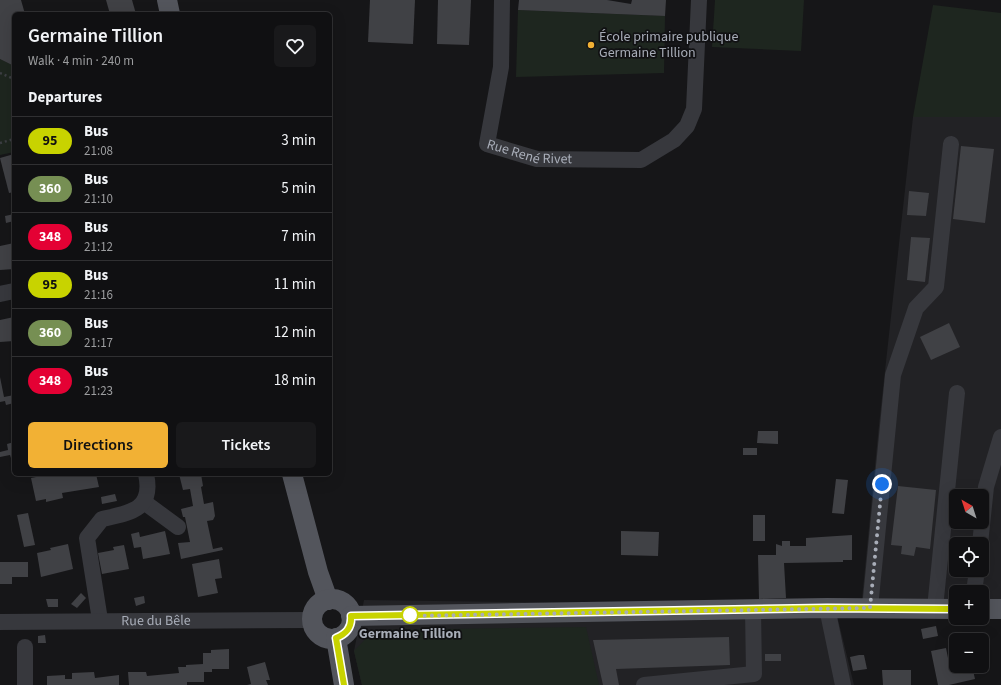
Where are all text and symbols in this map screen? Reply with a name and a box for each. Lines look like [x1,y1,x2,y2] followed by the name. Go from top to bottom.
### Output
[28,23,163,50] text: Germaine Tillion
[274,25,316,67] button: heart
[599,27,738,63] place label: École primaire publique Germaine Tillion
[586,40,596,50] marker: École primaire publique Germaine Tillion
[28,52,134,70] text: Walk · 4 min · 240 m
[28,87,102,108] text: Departures
[84,121,108,142] text: Bus
[281,130,316,151] text: 3 min
[43,131,57,151] text: 95
[484,134,572,169] street label: Rue René Rivet
[84,142,113,160] text: 21:08
[84,169,108,190] text: Bus
[281,178,316,199] text: 5 min
[39,179,61,199] text: 360
[84,190,113,208] text: 21:10
[84,217,108,238] text: Bus
[281,226,316,247] text: 7 min
[39,227,61,247] text: 348
[84,238,113,256] text: 21:12
[84,265,108,286] text: Bus
[274,274,316,295] text: 11 min
[43,275,57,295] text: 95
[84,286,113,304] text: 21:16
[84,313,108,334] text: Bus
[274,322,316,343] text: 12 min
[39,323,61,343] text: 360
[84,334,113,352] text: 21:17
[84,361,108,382] text: Bus
[274,370,316,391] text: 18 min
[39,371,61,391] text: 348
[84,382,113,400] text: 21:23
[28,422,168,468] button: Directions
[176,422,316,468] button: Tickets
[872,474,892,494] your location
[949,489,989,529] north arrow
[949,489,989,673] map controls
[949,537,989,577] button: locate
[949,585,989,625] button: +
[401,606,419,624] marker: Germaine Tillion
[121,611,191,631] street label: Rue du Bêle
[359,624,461,644] place label: Germaine Tillion
[949,633,989,673] button: −

